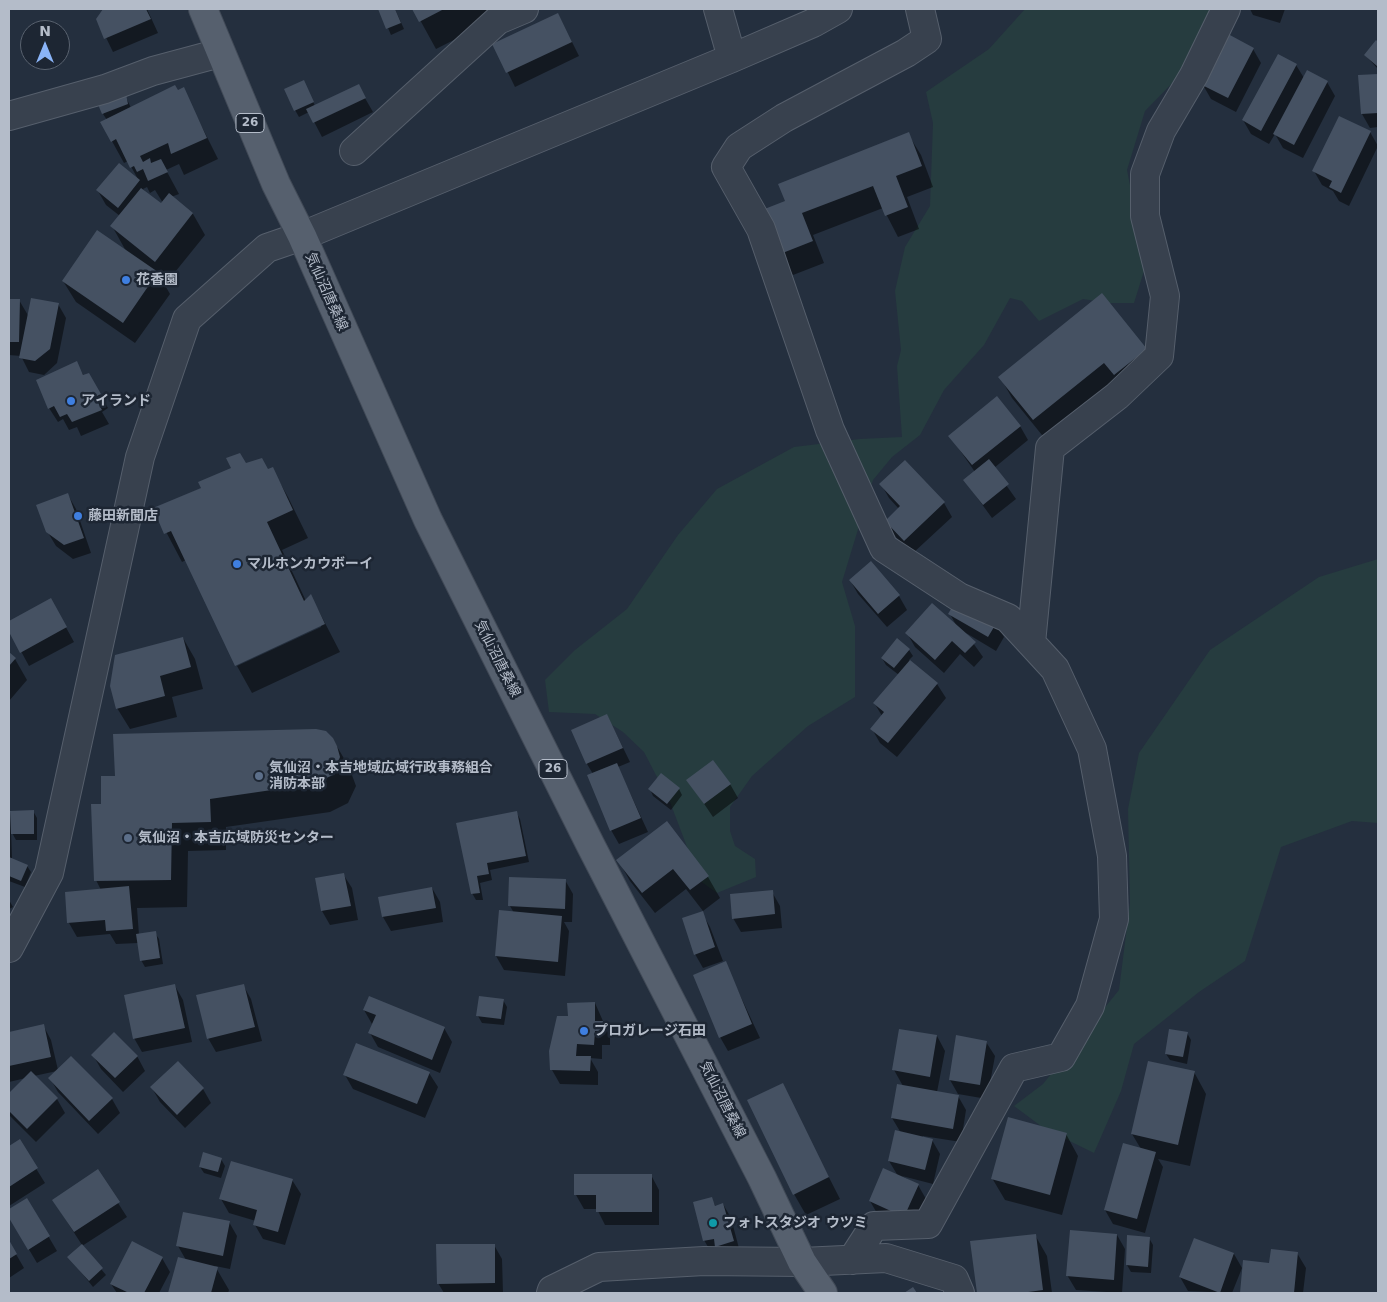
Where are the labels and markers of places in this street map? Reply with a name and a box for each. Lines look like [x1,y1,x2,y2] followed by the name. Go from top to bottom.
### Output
[136,272,178,288] place label: 花香園
[120,274,132,286] marker: 花香園
[81,393,151,409] place label: アイランド
[65,395,77,407] marker: アイランド
[88,508,158,524] place label: 藤田新聞店
[72,510,84,522] marker: 藤田新聞店
[247,556,373,572] place label: マルホンカウボーイ
[231,558,243,570] marker: マルホンカウボーイ
[269,760,493,792] place label: 気仙沼・本吉地域広域行政事務組合 消防本部
[253,770,265,782] marker: 気仙沼・本吉地域広域行政事務組合 消防本部
[138,830,334,846] place label: 気仙沼・本吉広域防災センター
[122,832,134,844] marker: 気仙沼・本吉広域防災センター
[594,1023,706,1039] place label: プロガレージ石田
[578,1025,590,1037] marker: プロガレージ石田
[723,1215,868,1231] place label: フォトスタジオ ウツミ
[707,1217,719,1229] marker: フォトスタジオ ウツミ

